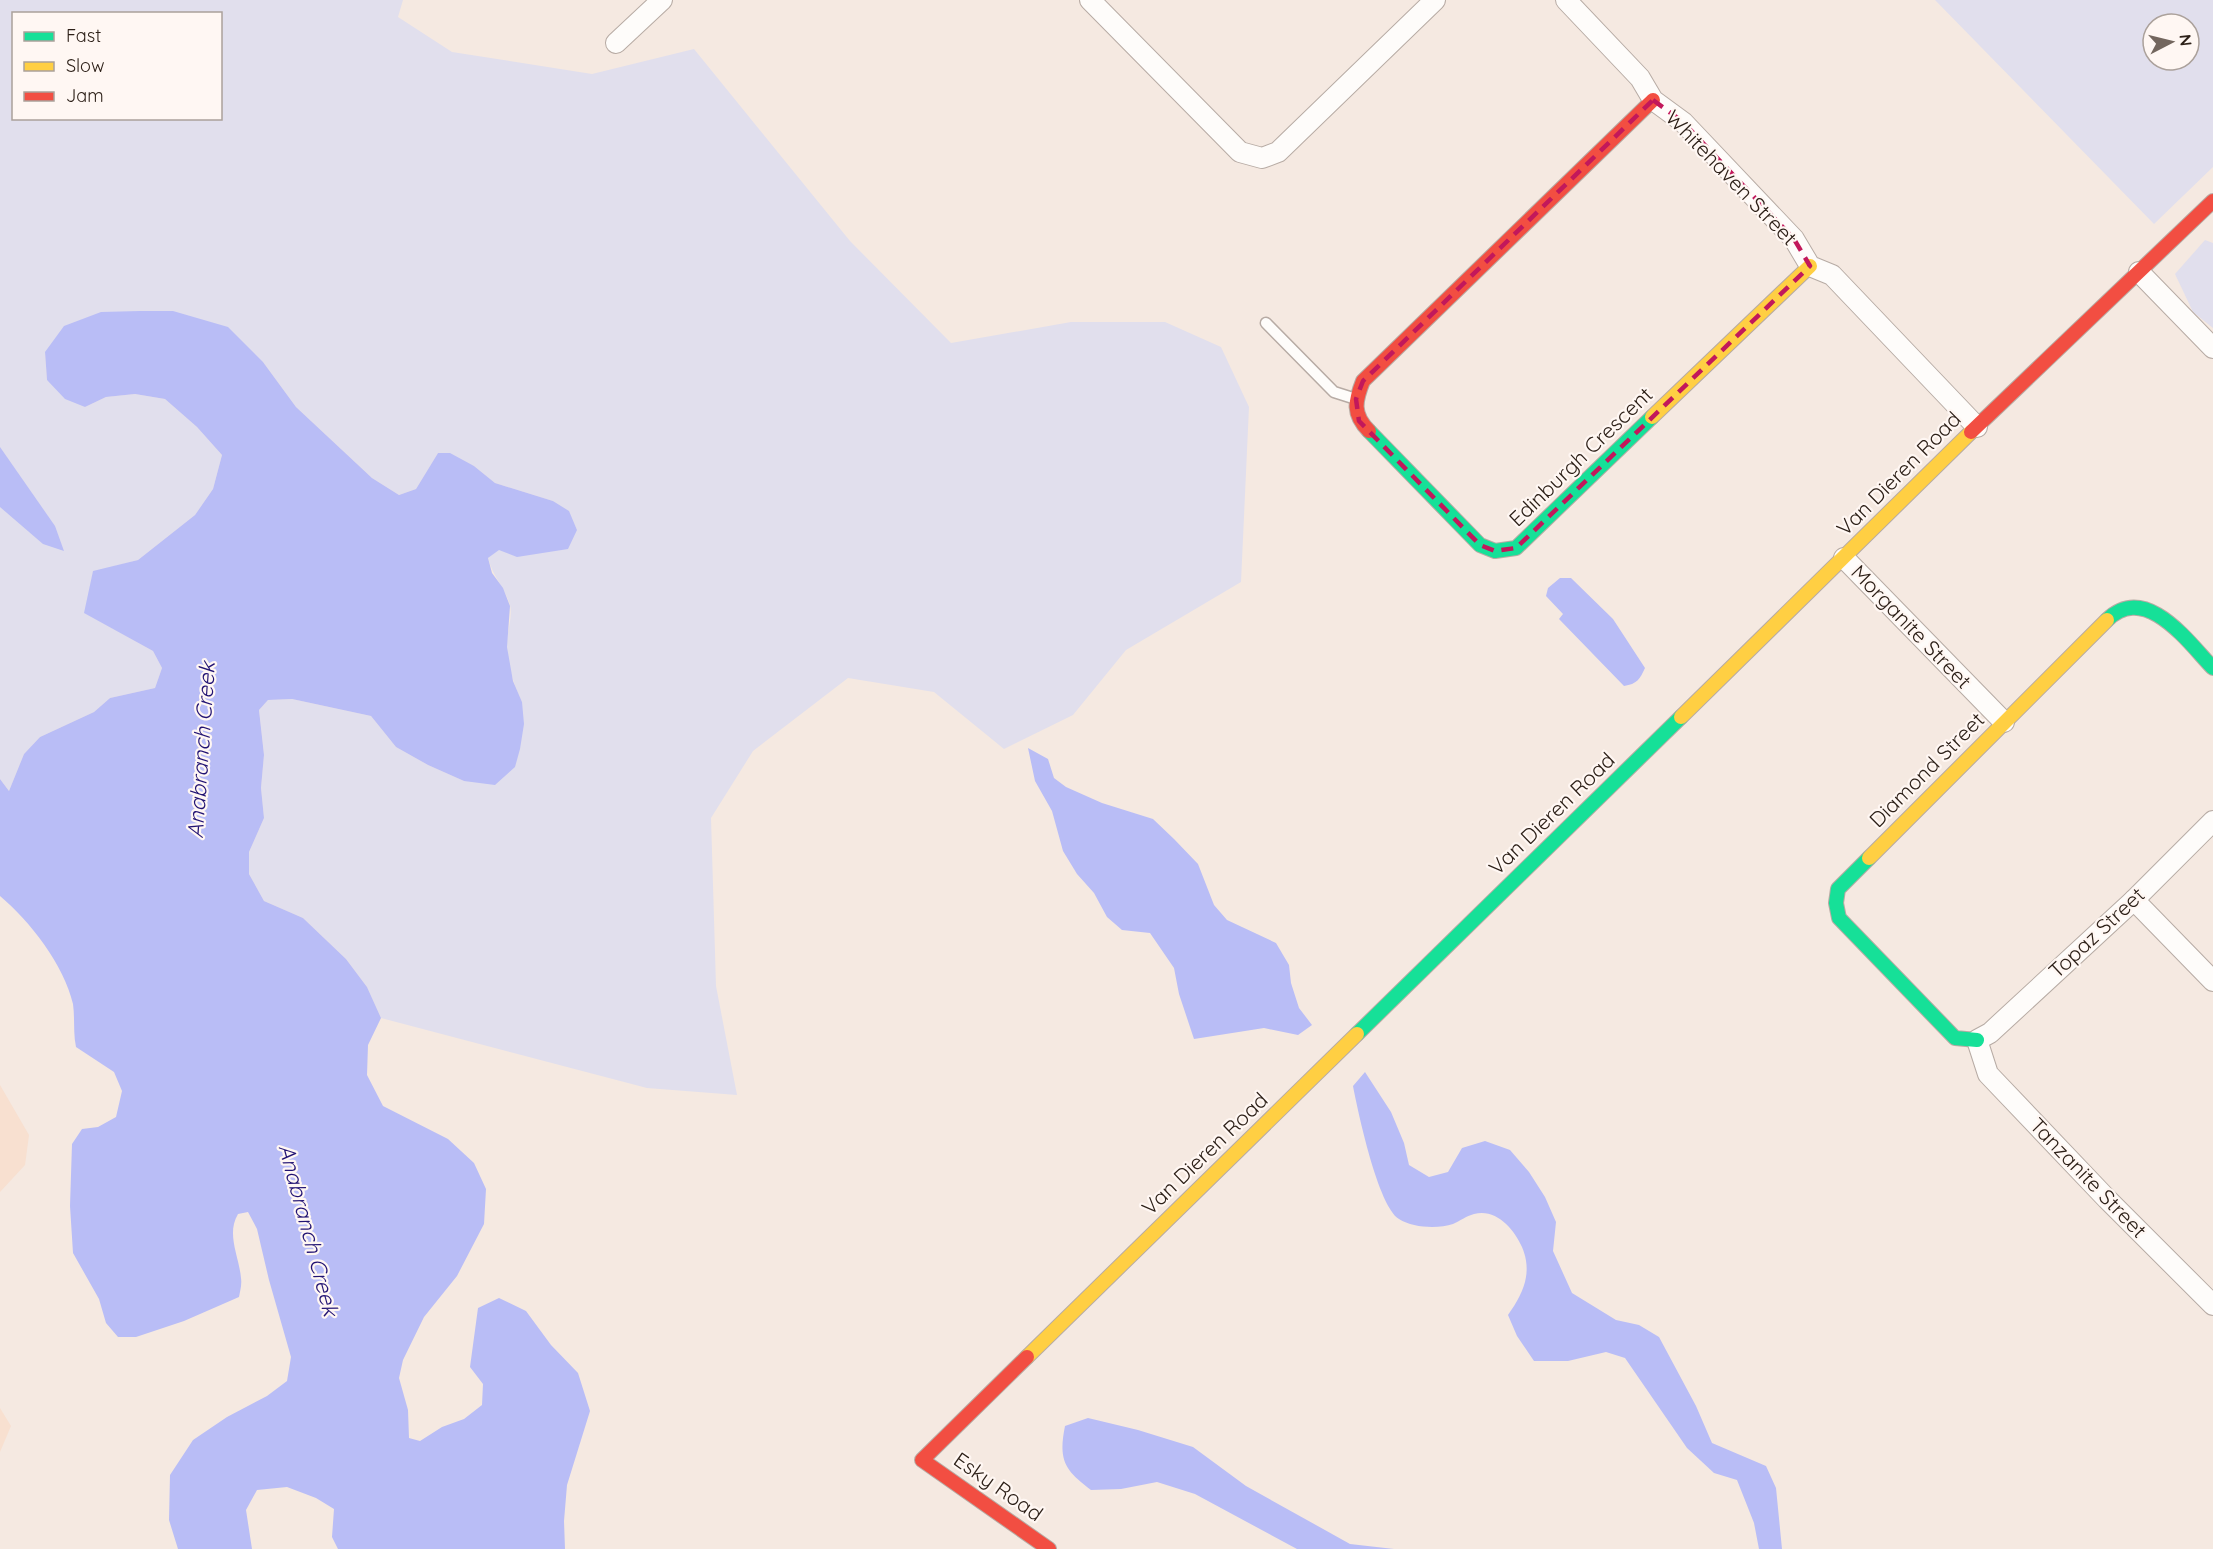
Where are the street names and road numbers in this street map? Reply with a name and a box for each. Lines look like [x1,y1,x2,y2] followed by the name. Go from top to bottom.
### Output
[1660,104,1803,250] street label: Whitehaven Street
[1503,381,1657,531] street label: Edinburgh Crescent
[1831,406,1966,541] street label: Van Dieren Road
[1846,559,1977,694] street label: Morganite Street
[1863,706,1989,832] street label: Diamond Street
[1483,747,1620,880] street label: Van Dieren Road
[2043,881,2150,983] street label: Topaz Street
[1136,1087,1273,1220] street label: Van Dieren Road
[2025,1112,2153,1243] street label: Tanzanite Street
[949,1446,1048,1526] street label: Esky Road

